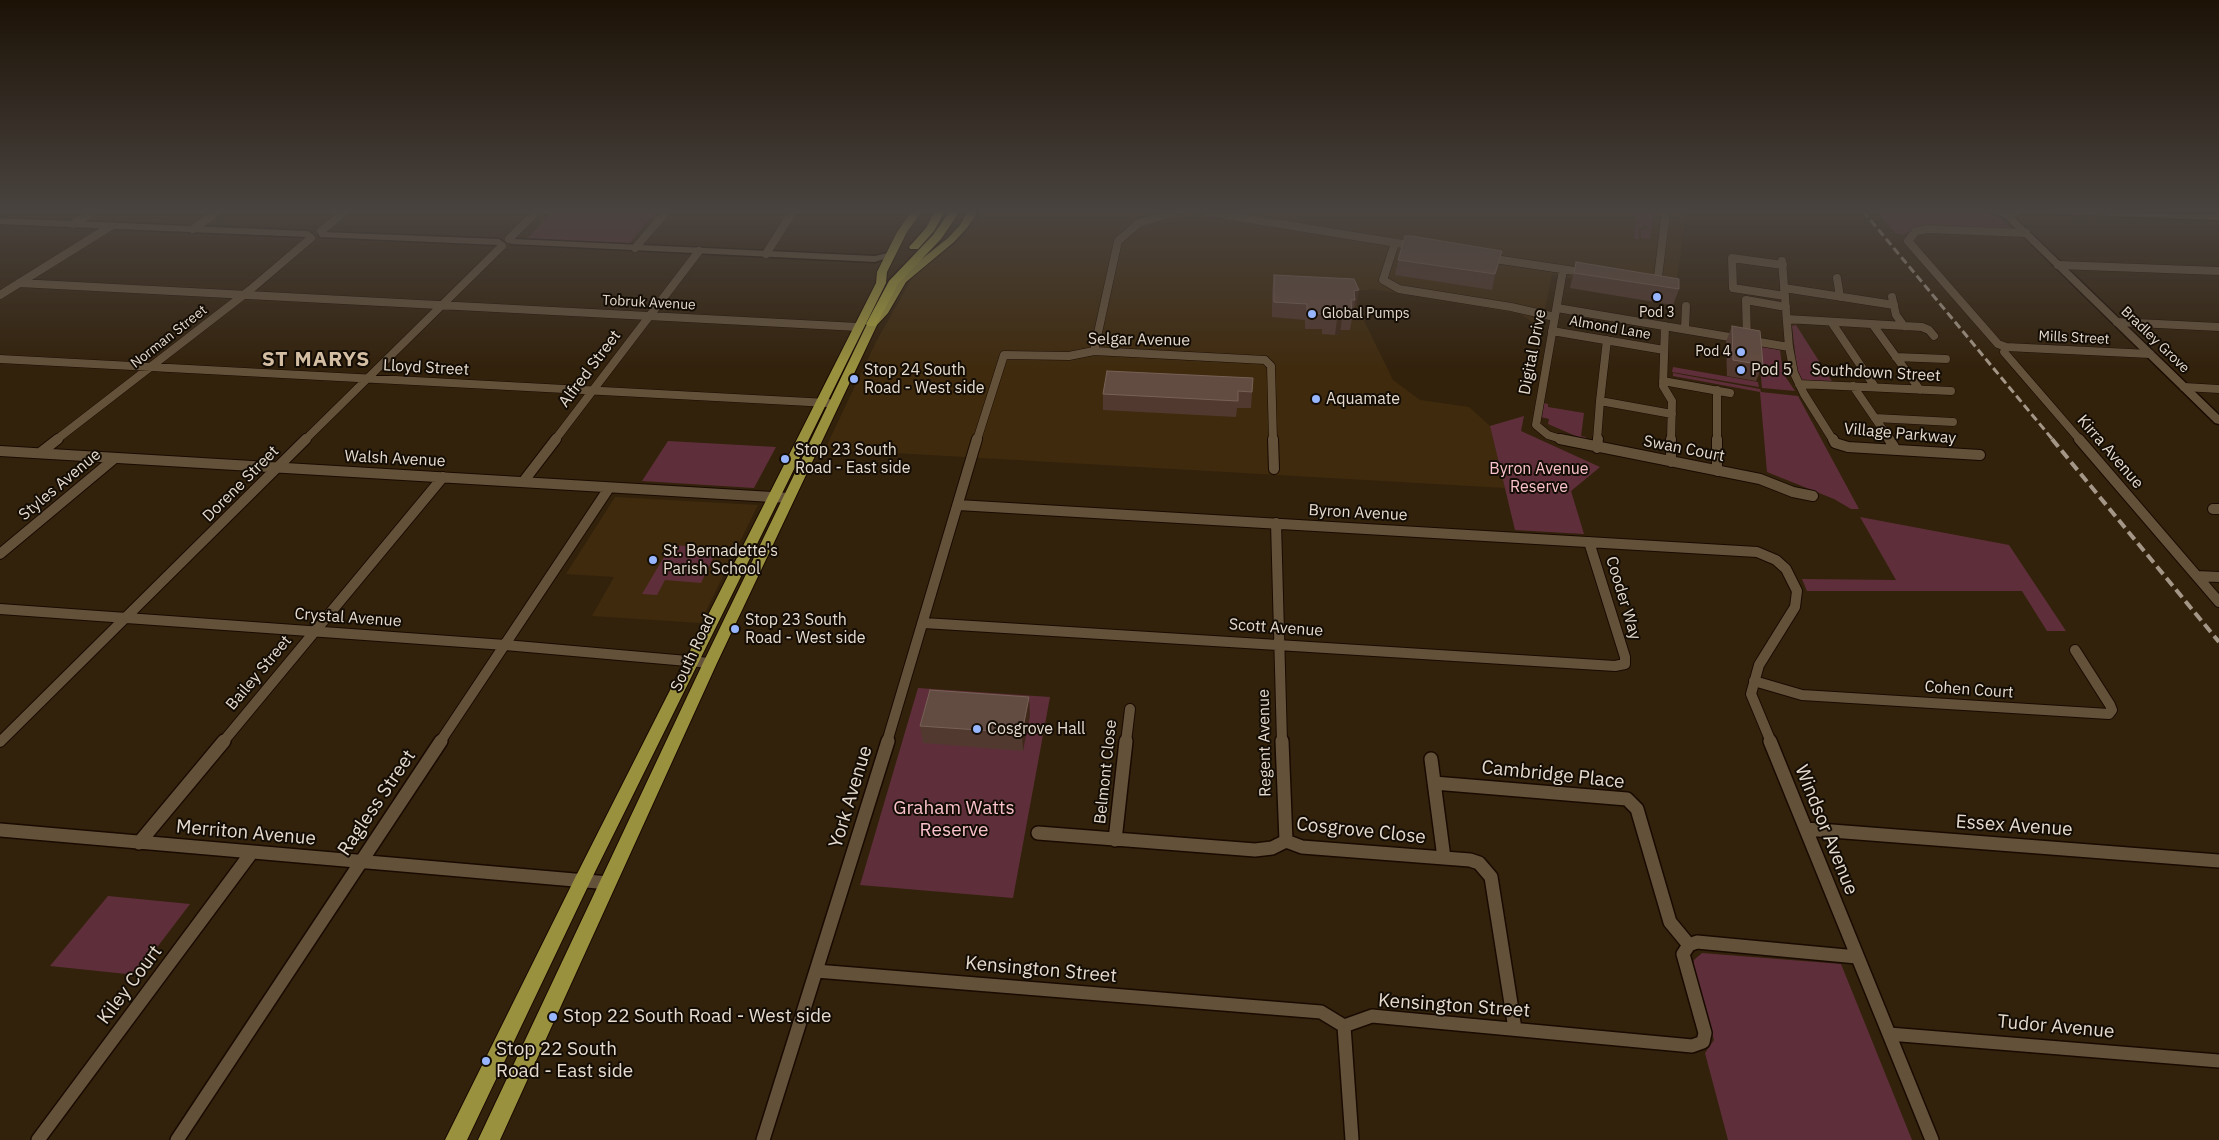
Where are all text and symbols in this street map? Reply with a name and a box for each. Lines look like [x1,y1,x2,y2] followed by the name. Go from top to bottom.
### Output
[1651,291,1663,303] marker: Pod 3
[602,292,696,314] street label: Tobruk Avenue
[127,302,211,372] street label: Norman Street
[2117,303,2193,377] street label: Bradley Grove
[1639,305,1675,321] place label: Pod 3
[1322,306,1410,322] place label: Global Pumps
[1306,308,1318,320] marker: Global Pumps
[1515,308,1551,396] street label: Digital Drive
[1568,313,1652,343] street label: Almond Lane
[555,327,625,411] street label: Alfred Street
[2038,328,2110,348] street label: Mills Street
[1088,330,1190,350] street label: Selgar Avenue
[1695,344,1731,360] place label: Pod 4
[1735,346,1747,358] marker: Pod 4
[261,347,371,373] district label: ST MARYS
[383,356,469,380] street label: Lloyd Street
[864,360,984,398] place label: Stop 24 South Road - West side
[1751,360,1792,380] place label: Pod 5
[1811,360,1941,386] street label: Southdown Street
[1735,364,1747,376] marker: Pod 5
[848,373,860,385] marker: Stop 24 South Road - West side
[1326,389,1400,409] place label: Aquamate
[1310,393,1322,405] marker: Aquamate
[2073,411,2147,493] street label: Kirra Avenue
[1843,420,1957,448] street label: Village Parkway
[1642,432,1726,466] street label: Swan Court
[795,440,911,478] place label: Stop 23 South Road - East side
[199,442,283,526] street label: Dorene Street
[15,445,105,525] street label: Styles Avenue
[344,447,446,471] street label: Walsh Avenue
[779,453,791,465] marker: Stop 23 South Road - East side
[1489,459,1589,497] park label: Byron Avenue Reserve
[1308,501,1408,525] street label: Byron Avenue
[663,541,778,579] place label: St. Bernadette's Parish School
[647,554,659,566] marker: St. Bernadette's Parish School
[1601,554,1645,642] street label: Cooder Way
[294,605,402,631] street label: Crystal Avenue
[745,610,865,648] place label: Stop 23 South Road - West side
[667,612,719,694] street label: South Road
[1228,615,1324,641] street label: Scott Avenue
[729,623,741,635] marker: Stop 23 South Road - West side
[222,632,296,714] street label: Bailey Street
[1924,677,2014,703] street label: Cohen Court
[1254,689,1276,797] street label: Regent Avenue
[987,719,1085,739] place label: Cosgrove Hall
[1091,719,1121,825] street label: Belmont Close
[971,723,983,735] marker: Cosgrove Hall
[825,743,877,851] street label: York Avenue
[333,746,421,860] street label: Ragless Street
[1480,756,1626,794] street label: Cambridge Place
[1790,762,1862,898] street label: Windsor Avenue
[893,798,1015,842] park label: Graham Watts Reserve
[1955,811,2073,841] street label: Essex Avenue
[1295,813,1427,849] street label: Cosgrove Close
[175,816,317,850] street label: Merriton Avenue
[93,941,167,1029] street label: Kiley Court
[964,952,1118,988] street label: Kensington Street
[1377,989,1531,1023] street label: Kensington Street
[563,1006,832,1028] place label: Stop 22 South Road - West side
[547,1011,559,1023] marker: Stop 22 South Road - West side
[1997,1011,2115,1043] street label: Tudor Avenue
[496,1039,633,1083] place label: Stop 22 South Road - East side
[480,1055,492,1067] marker: Stop 22 South Road - East side

